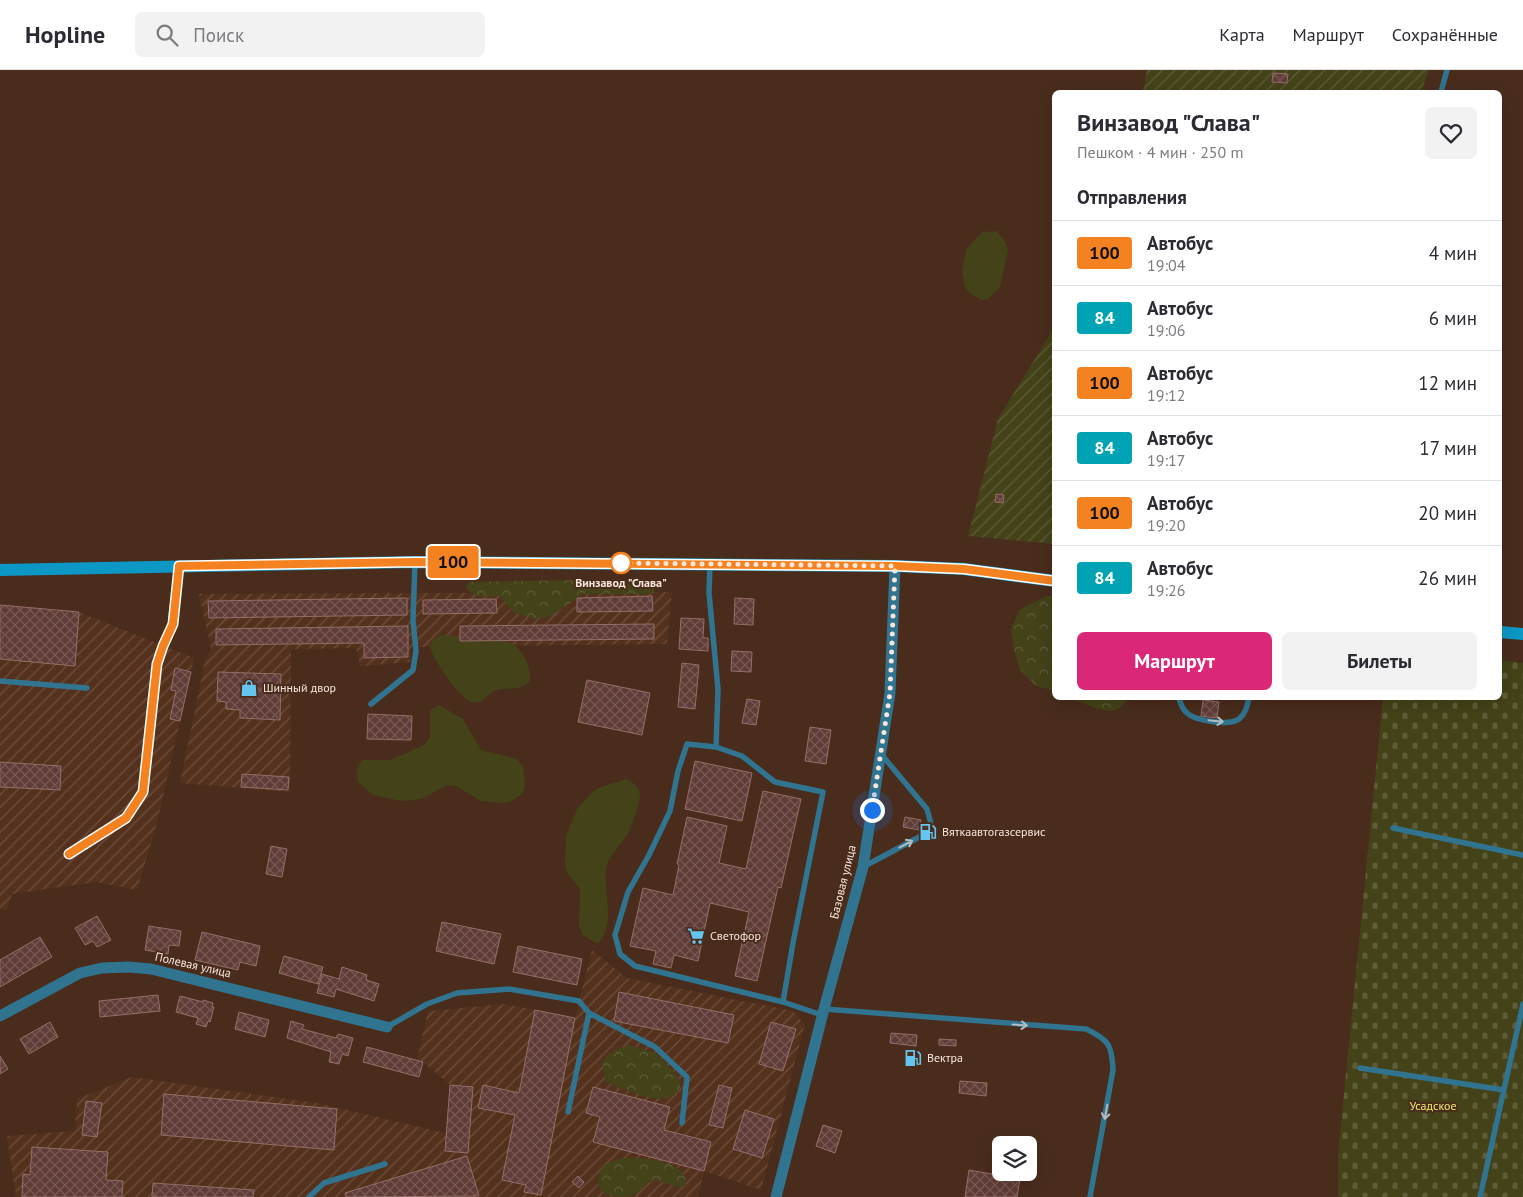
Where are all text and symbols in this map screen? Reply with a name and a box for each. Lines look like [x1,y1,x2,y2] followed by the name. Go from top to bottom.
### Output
[135,12,485,57] search box
[25,19,105,50] text: Hopline
[153,21,181,49] icon: search
[193,23,244,47] text: Поиск
[1219,23,1265,46] text: Карта
[1293,23,1364,46] text: Маршрут
[1392,23,1498,46] text: Сохранённые
[1077,107,1260,138] text: Винзавод "Слава"
[1425,107,1477,159] button: heart
[1077,142,1244,162] text: Пешком · 4 мин · 250 m
[1077,185,1187,209] text: Отправления
[1147,231,1213,255] text: Автобус
[1089,241,1120,264] text: 100
[1429,241,1477,265] text: 4 мин
[1147,255,1185,275] text: 19:04
[1147,296,1213,320] text: Автобус
[1094,306,1115,329] text: 84
[1429,306,1477,330] text: 6 мин
[1147,320,1185,340] text: 19:06
[1147,361,1213,385] text: Автобус
[1089,371,1120,394] text: 100
[1418,371,1477,395] text: 12 мин
[1147,385,1185,405] text: 19:12
[1147,426,1213,450] text: Автобус
[1094,436,1115,459] text: 84
[1419,436,1477,460] text: 17 мин
[1147,450,1185,470] text: 19:17
[1147,491,1213,515] text: Автобус
[1089,501,1120,524] text: 100
[1418,501,1477,525] text: 20 мин
[1147,515,1185,535] text: 19:20
[424,546,482,578] line badge: 100
[438,550,468,573] text: 100
[610,552,632,574] marker: Винзавод "Слава"
[1147,556,1213,580] text: Автобус
[1094,566,1115,589] text: 84
[1418,566,1477,590] text: 26 мин
[575,575,667,590] place label: Винзавод "Слава"
[1147,580,1185,600] text: 19:26
[1077,632,1272,690] button: Маршрут
[1282,632,1477,690] button: Билеты
[239,678,259,698] shop icon: Шинный двор
[263,680,336,695] place label: Шинный двор
[1208,716,1224,726] one-way arrow
[860,798,885,823] your location
[918,822,938,842] fuel station icon: Вяткаавтогазсервис
[942,824,1046,839] place label: Вяткаавтогазсервис
[899,839,914,849] one-way arrow
[826,843,859,920] street label: Базовая улица
[686,926,706,946] supermarket icon: Светофор
[710,928,761,943] place label: Светофор
[154,948,233,981] street label: Полевая улица
[1012,1020,1028,1029] one-way arrow
[903,1048,923,1068] fuel station icon: Вектра
[927,1050,963,1065] place label: Вектра
[1409,1098,1457,1113] park label: Усадское
[1100,1103,1110,1119] one-way arrow
[992,1136,1037,1181] map controls
[992,1136,1037,1181] button: layers

